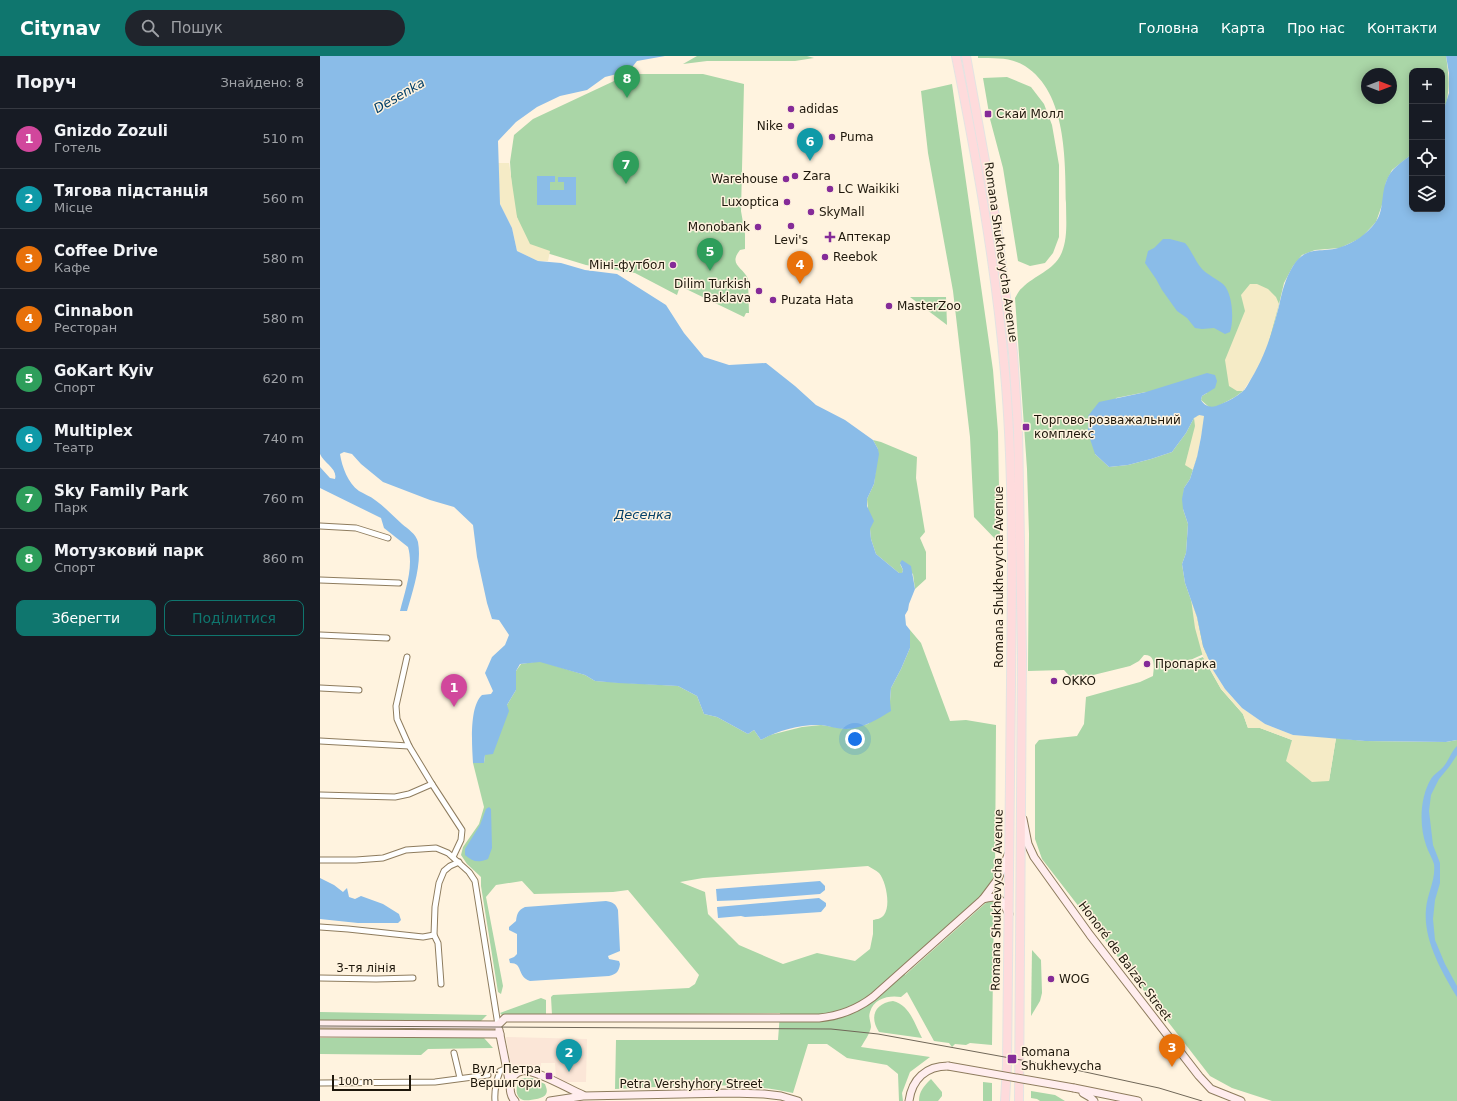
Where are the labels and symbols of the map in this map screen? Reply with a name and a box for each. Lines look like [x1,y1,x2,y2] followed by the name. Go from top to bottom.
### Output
[614,65,640,98] pin: 8
[1361,68,1397,104] north arrow
[371,75,427,116] water label: Desenka
[799,102,839,116] place label: adidas
[786,104,796,114] marker: adidas
[996,107,1064,121] place label: Скай Молл
[983,109,993,119] marker: Скай Молл
[757,119,783,133] place label: Nike
[786,121,796,131] marker: Nike
[797,128,823,161] pin: 6
[840,130,874,144] place label: Puma
[827,132,837,142] marker: Puma
[613,151,639,184] pin: 7
[981,161,1021,343] street label: Romana Shukhevycha Avenue
[803,169,831,183] place label: Zara
[790,171,800,181] marker: Zara
[711,172,778,186] place label: Warehouse
[781,174,791,184] marker: Warehouse
[838,182,899,196] place label: LC Waikiki
[825,184,835,194] marker: LC Waikiki
[721,195,779,209] place label: Luxoptica
[782,197,792,207] marker: Luxoptica
[819,205,865,219] place label: SkyMall
[806,207,816,217] marker: SkyMall
[688,220,750,234] place label: Monobank
[786,221,796,231] marker: Levi's
[753,222,763,232] marker: Monobank
[838,230,891,244] place label: Аптекар
[825,232,835,242] marker: Аптекар
[774,233,808,247] place label: Levi's
[697,238,723,271] pin: 5
[833,250,878,264] place label: Reebok
[787,251,813,284] pin: 4
[820,252,830,262] marker: Reebok
[589,258,665,272] place label: Міні-футбол
[668,260,678,270] marker: Міні-футбол
[674,277,751,305] place label: Dilim Turkish Baklava
[754,286,764,296] marker: Dilim Turkish Baklava
[781,293,854,307] place label: Puzata Hata
[768,295,778,305] marker: Puzata Hata
[897,299,961,313] place label: MasterZoo
[884,301,894,311] marker: MasterZoo
[1033,413,1181,441] place label: Торгово-розважальний комплекс
[1021,422,1031,432] marker: Торгово-розважальний комплекс
[992,486,1006,668] street label: Romana Shukhevycha Avenue
[613,507,672,522] water label: Десенка
[1155,657,1216,671] place label: Пропарка
[1142,659,1152,669] marker: Пропарка
[441,674,467,707] pin: 1
[1062,674,1096,688] place label: OKKO
[1049,676,1059,686] marker: OKKO
[845,729,865,749] your location
[988,809,1006,991] street label: Romana Shukhevycha Avenue
[1076,899,1175,1024] street label: Honoré de Balzac Street
[336,961,396,975] street label: 3-тя лінія
[1059,972,1090,986] place label: WOG
[1046,974,1056,984] marker: WOG
[1159,1034,1185,1067] pin: 3
[556,1039,582,1072] pin: 2
[1021,1045,1102,1073] place label: Romana Shukhevycha
[1006,1053,1018,1065] marker: Romana Shukhevycha
[470,1062,541,1090] place label: Вул. Петра Вершигори
[544,1071,554,1081] marker: Вул. Петра Вершигори
[332,1073,411,1092] scale bar
[620,1077,763,1091] street label: Petra Vershyhory Street

